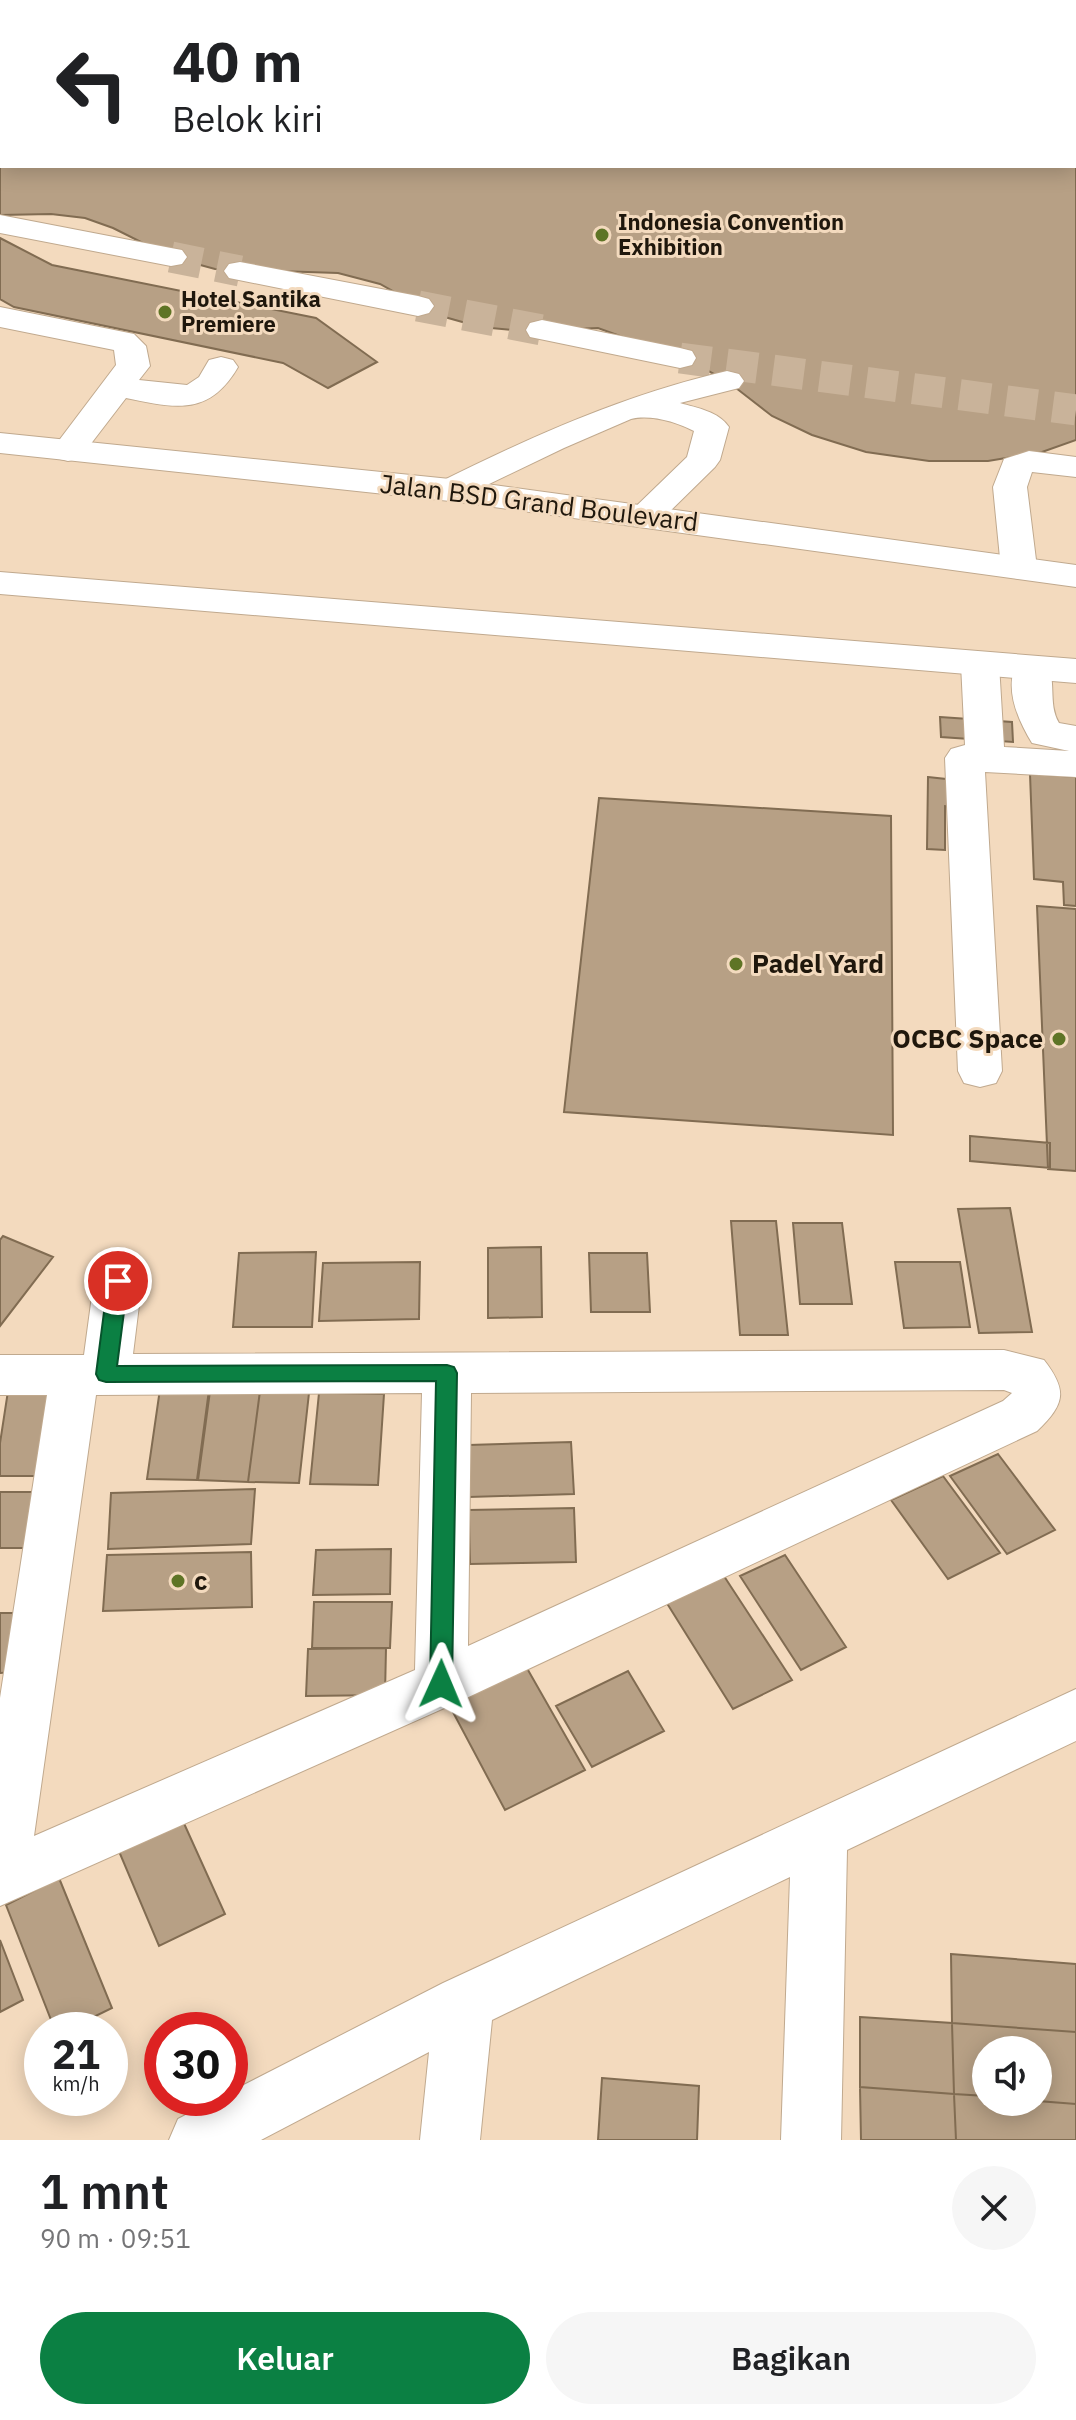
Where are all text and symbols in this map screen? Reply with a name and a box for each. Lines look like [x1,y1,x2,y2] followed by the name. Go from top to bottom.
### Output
[172,25,302,97] text: 40 m
[40,32,144,136] icon: left
[172,95,323,142] text: Belok kiri
[618,207,844,261] place label: Indonesia Convention Exhibition
[593,226,611,244] marker: Indonesia Convention Exhibition
[181,284,321,338] place label: Hotel Santika Premiere
[156,303,174,321] marker: Hotel Santika Premiere
[378,466,700,538] street label: Jalan BSD Grand Boulevard
[752,946,884,980] place label: Padel Yard
[727,955,745,973] marker: Padel Yard
[892,1021,1043,1055] place label: OCBC Space
[1050,1030,1068,1048] marker: OCBC Space
[84,1247,152,1315] pin
[96,1259,140,1303] icon: arrive
[194,1563,207,1597] place label: c
[169,1572,187,1590] marker: c
[399,1642,483,1726] position arrow
[144,2012,248,2116] speed limit sign: 30
[52,2028,100,2080] text: 21
[972,2036,1052,2116] map controls
[972,2036,1052,2116] button: sound
[52,2070,100,2097] text: km/h
[40,2160,169,2222] text: 1 mnt
[952,2166,1036,2250] button: close
[40,2221,191,2255] text: 90 m · 09:51
[40,2312,530,2404] button: Keluar
[546,2312,1036,2404] button: Bagikan

